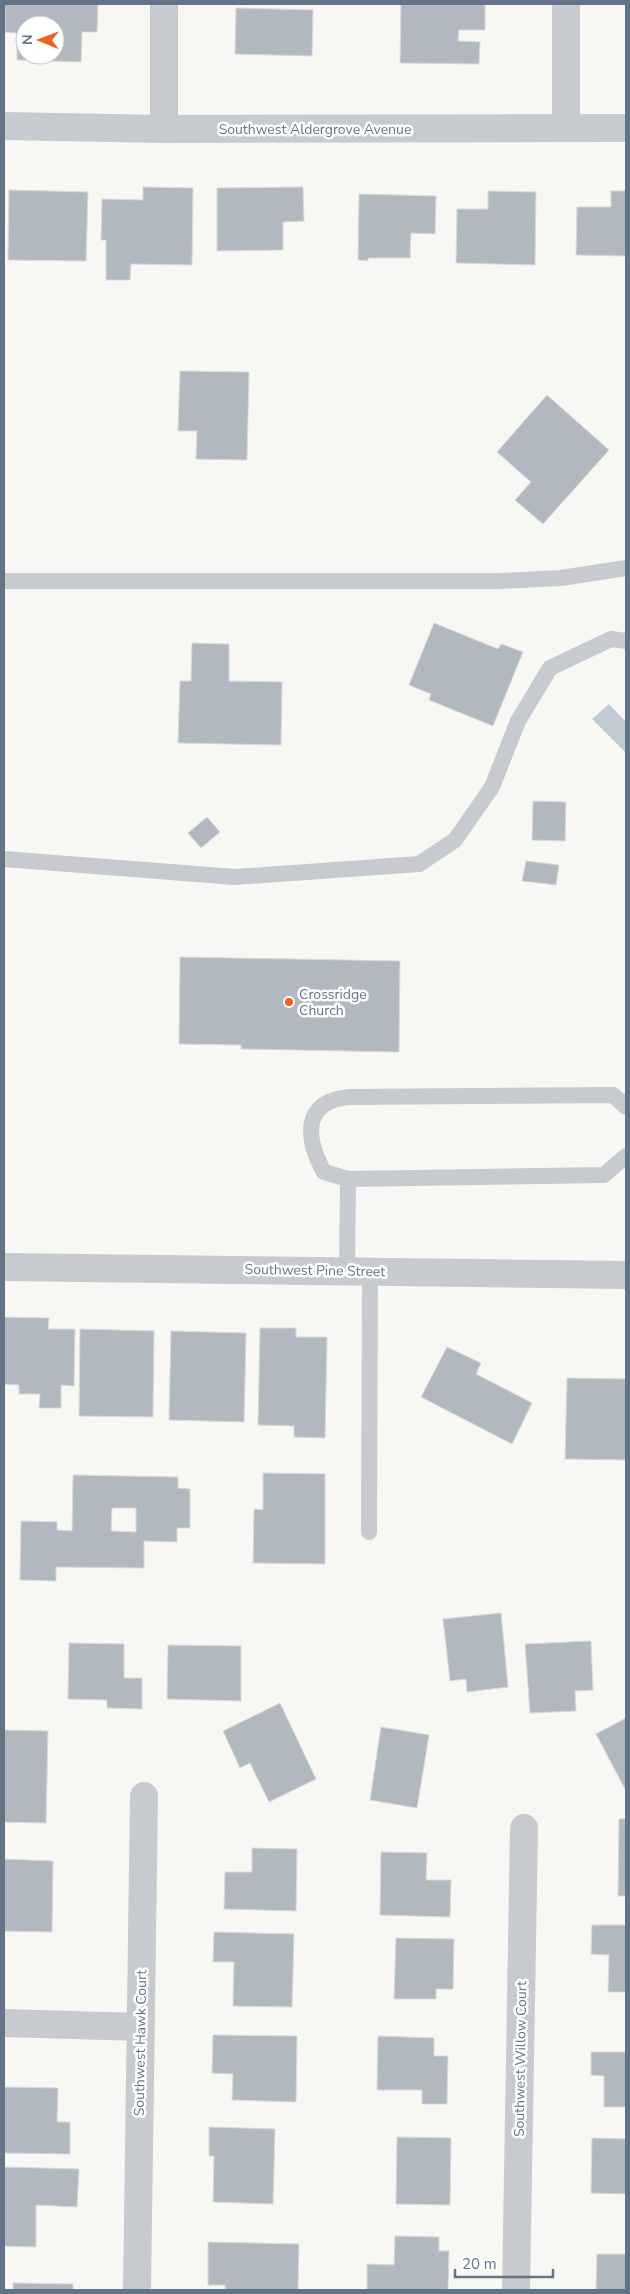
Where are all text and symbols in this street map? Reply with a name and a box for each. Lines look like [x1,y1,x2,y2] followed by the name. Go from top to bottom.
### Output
[15,15,65,65] north arrow
[18,34,37,45] text: N
[219,120,411,139] street label: Southwest Aldergrove Avenue
[299,985,367,1020] place label: Crossridge Church
[283,996,295,1008] marker: Crossridge Church
[245,1260,386,1281] street label: Southwest Pine Street
[130,1969,151,2116] street label: Southwest Hawk Court
[510,1981,531,2137] street label: Southwest Willow Court
[455,2246,552,2278] scale bar
[462,2254,497,2274] text: 20 m

